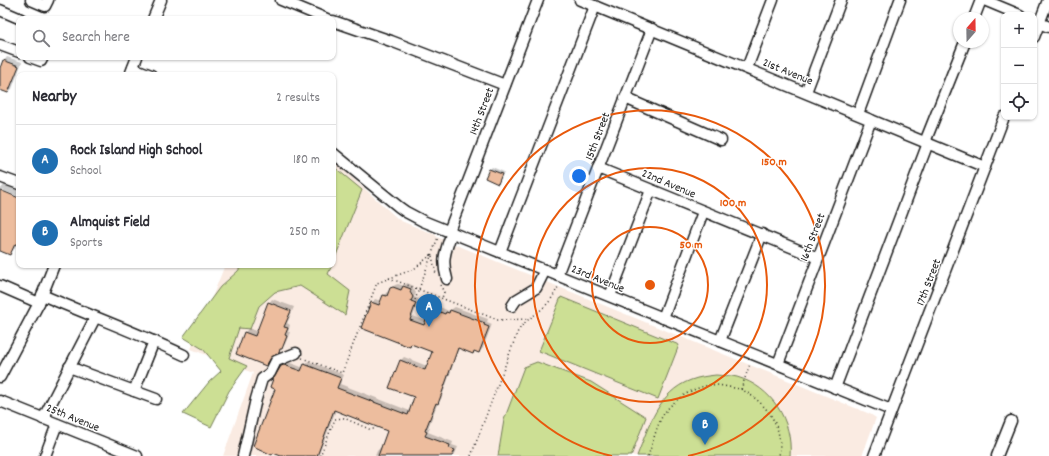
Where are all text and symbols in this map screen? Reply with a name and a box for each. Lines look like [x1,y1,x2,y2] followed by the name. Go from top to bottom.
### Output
[953,12,989,48] north arrow
[1001,12,1037,120] map controls
[1001,12,1037,48] button: +
[16,16,336,60] search box
[30,27,52,49] icon: search
[62,27,130,49] text: Search here
[1001,48,1037,84] button: −
[760,55,815,90] street label: 21st Avenue
[1001,84,1037,120] button: locate
[466,85,499,138] street label: 14th Street
[32,86,76,110] text: Nearby
[276,89,320,108] text: 2 results
[582,110,616,163] street label: 15th Street
[70,140,202,162] text: Rock Island High School
[41,151,49,170] text: A
[293,151,320,170] text: 180 m
[761,154,787,171] text: 150 m
[70,162,102,181] text: School
[639,165,698,203] street label: 22nd Avenue
[569,166,589,186] your location
[720,195,746,212] text: 100 m
[796,210,831,264] street label: 16th Street
[70,212,150,234] text: Almquist Field
[42,223,48,242] text: B
[289,223,320,242] text: 250 m
[70,234,103,253] text: Sports
[679,237,703,254] text: 50 m
[913,256,946,308] street label: 17th Street
[568,261,627,298] street label: 23rd Avenue
[643,278,657,292] centre of rings
[416,294,442,327] pin: A
[43,400,102,437] street label: 25th Avenue
[692,412,718,445] pin: B

